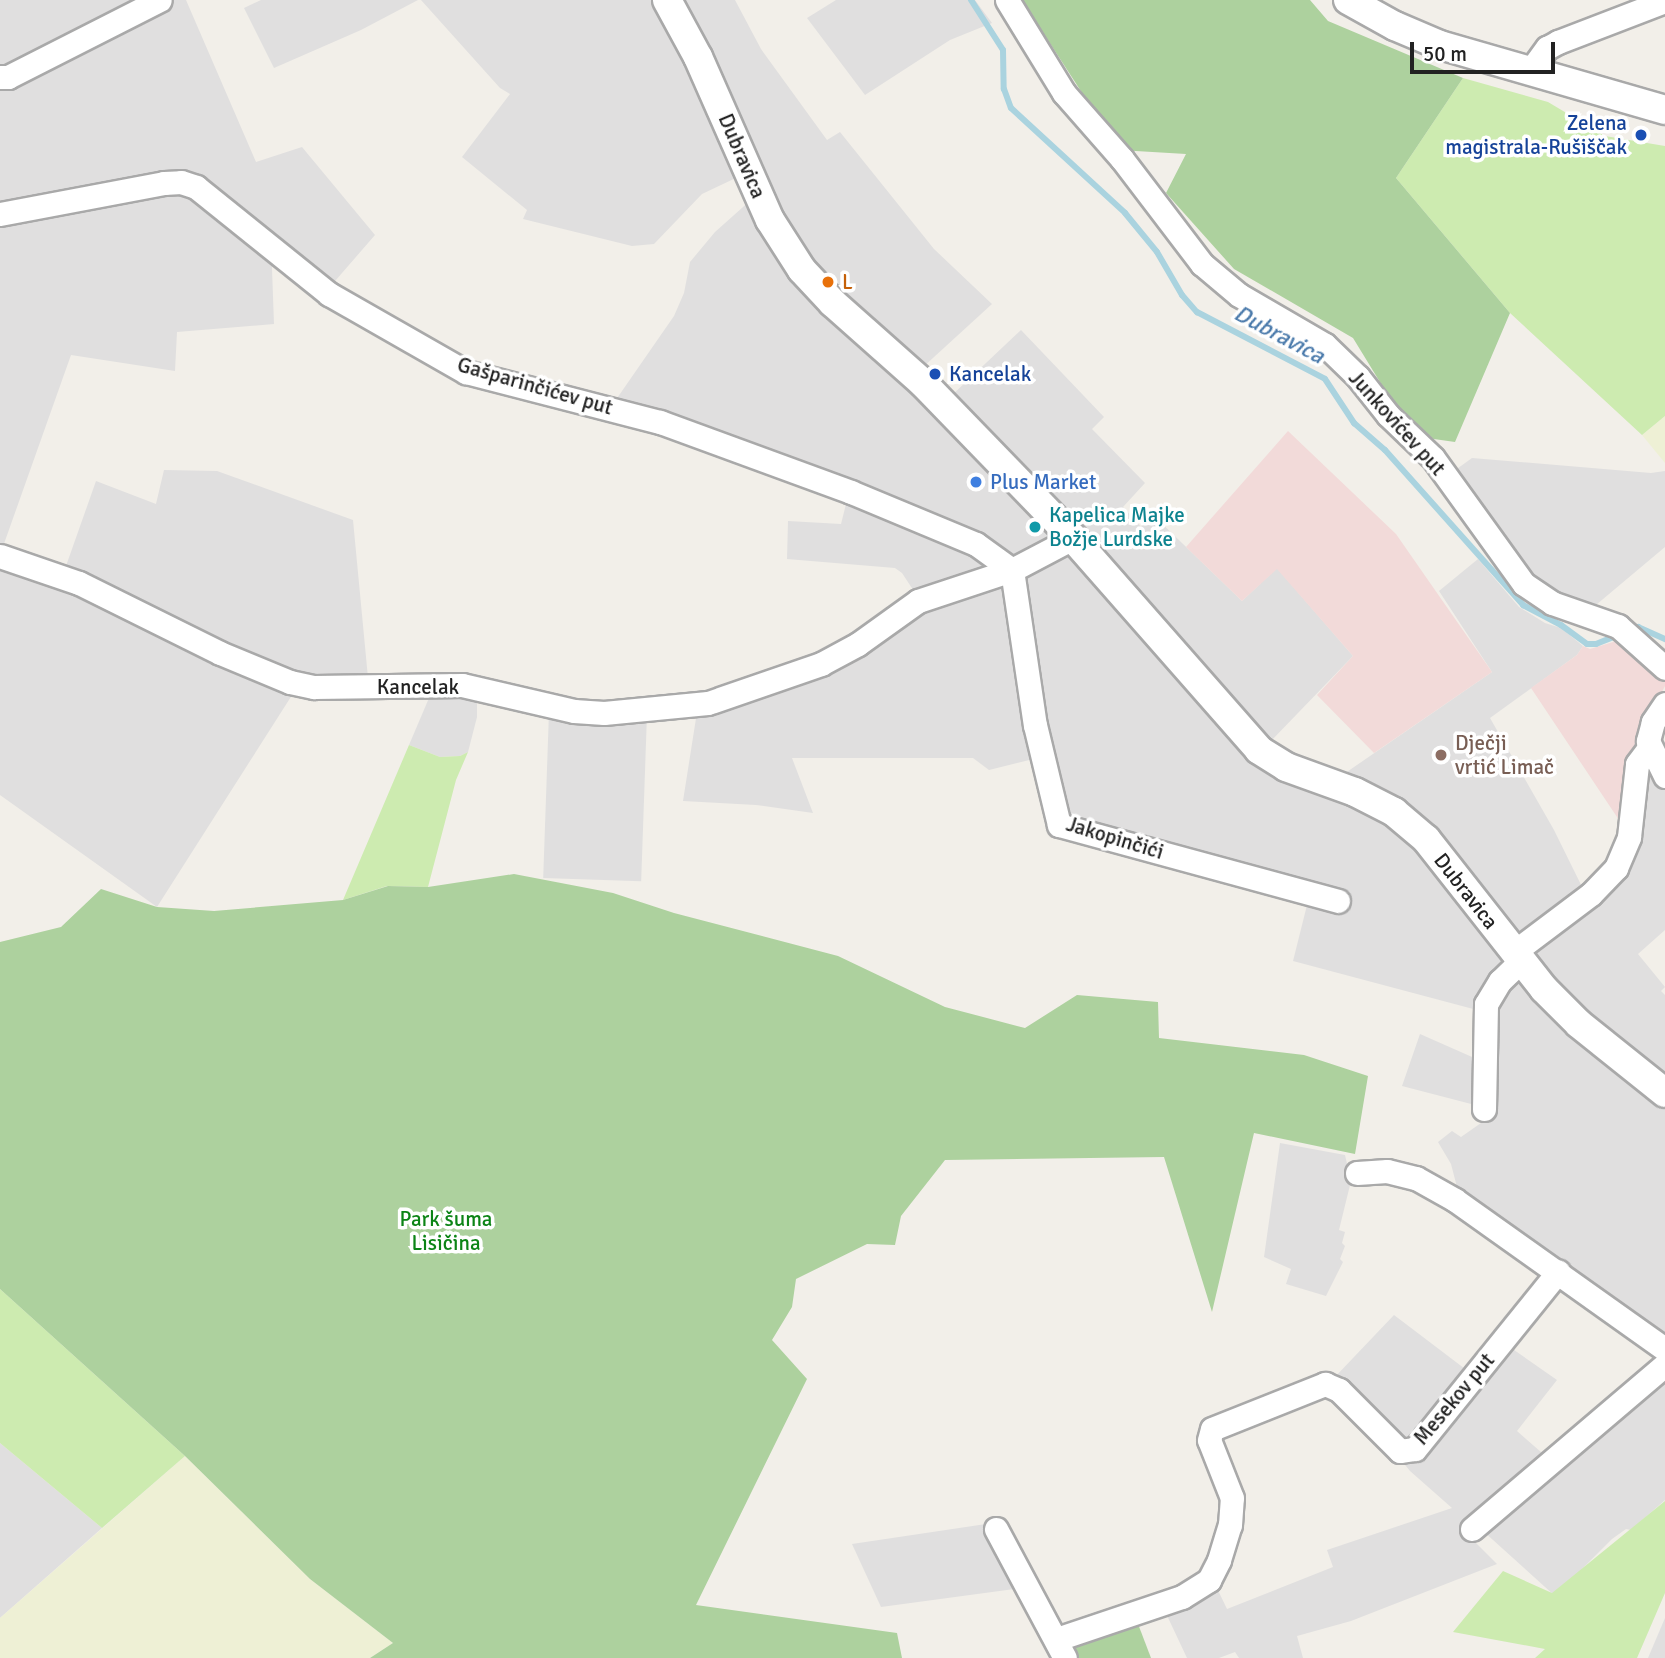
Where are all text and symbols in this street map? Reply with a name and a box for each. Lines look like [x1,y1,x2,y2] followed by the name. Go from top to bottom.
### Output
[1413,28,1558,72] scale bar
[1423,41,1467,67] text: 50 m
[713,110,771,202] street label: Dubravica
[1445,110,1627,160] place label: Zelena magistrala-Rušiščak
[1633,127,1649,143] marker: Zelena magistrala-Rušiščak
[842,269,853,295] place label: L
[820,274,836,290] marker: L
[1229,300,1329,370] water label: Dubravica
[454,352,616,420] street label: Gašparinčićev put
[949,361,1031,387] place label: Kancelak
[1343,365,1451,481] street label: Junkovićev put
[927,366,943,382] marker: Kancelak
[990,469,1096,495] place label: Plus Market
[968,474,984,490] marker: Plus Market
[1049,502,1185,552] place label: Kapelica Majke Božje Lurdske
[1027,519,1043,535] marker: Kapelica Majke Božje Lurdske
[377,674,459,700] street label: Kancelak
[1455,730,1554,780] place label: Dječji vrtić Limač
[1433,747,1449,763] marker: Dječji vrtić Limač
[1063,811,1167,865] street label: Jakopinčići
[1428,848,1504,934] street label: Dubravica
[399,1206,493,1256] park label: Park šuma Lisičina
[1408,1348,1500,1450] street label: Mesekov put

